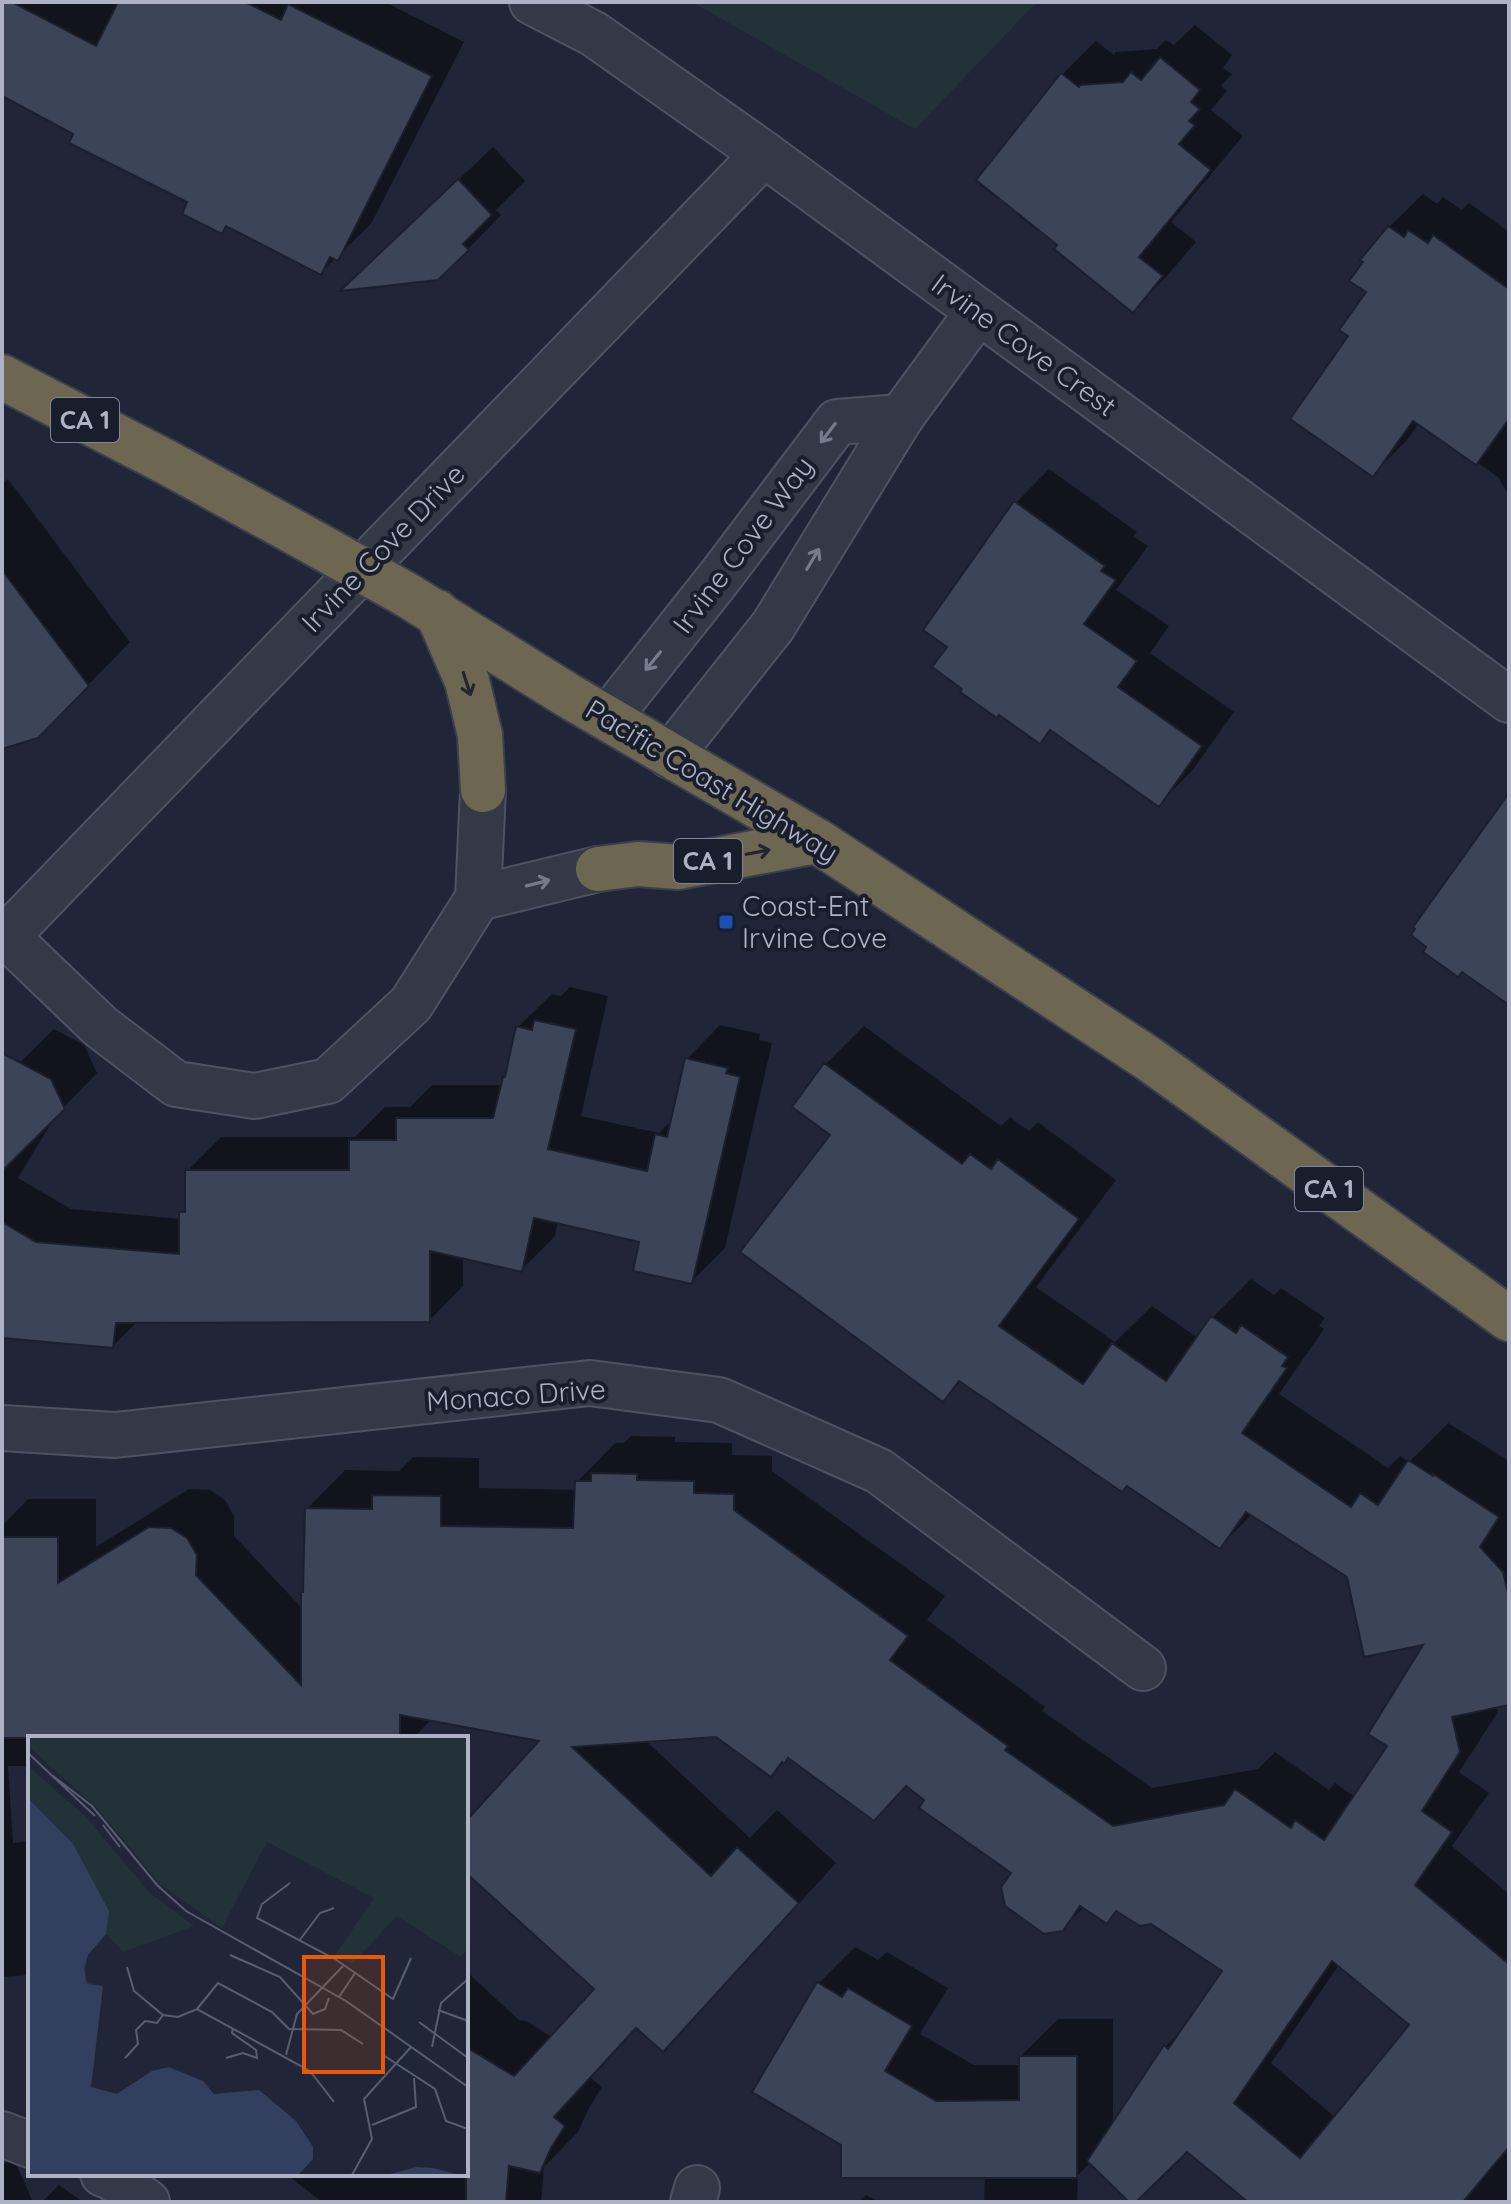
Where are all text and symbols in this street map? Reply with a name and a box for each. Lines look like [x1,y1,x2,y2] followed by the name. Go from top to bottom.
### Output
[925,266,1123,423] street label: Irvine Cove Crest
[51,398,119,442] road number: CA 1
[820,422,837,443] one-way arrow
[665,449,821,640] street label: Irvine Cove Way
[294,456,472,639] street label: Irvine Cove Drive
[805,549,822,571] one-way arrow
[644,650,662,671] one-way arrow
[461,671,475,696] one-way arrow
[580,691,845,870] street label: Pacific Coast Highway
[674,839,742,883] road number: CA 1
[745,844,770,859] one-way arrow
[524,875,550,890] one-way arrow
[742,888,887,955] place label: Coast-Ent Irvine Cove
[717,913,735,931] marker: Coast-Ent Irvine Cove
[1295,1167,1363,1211] road number: CA 1
[425,1371,607,1418] street label: Monaco Drive
[28,1736,468,2176] inset map

